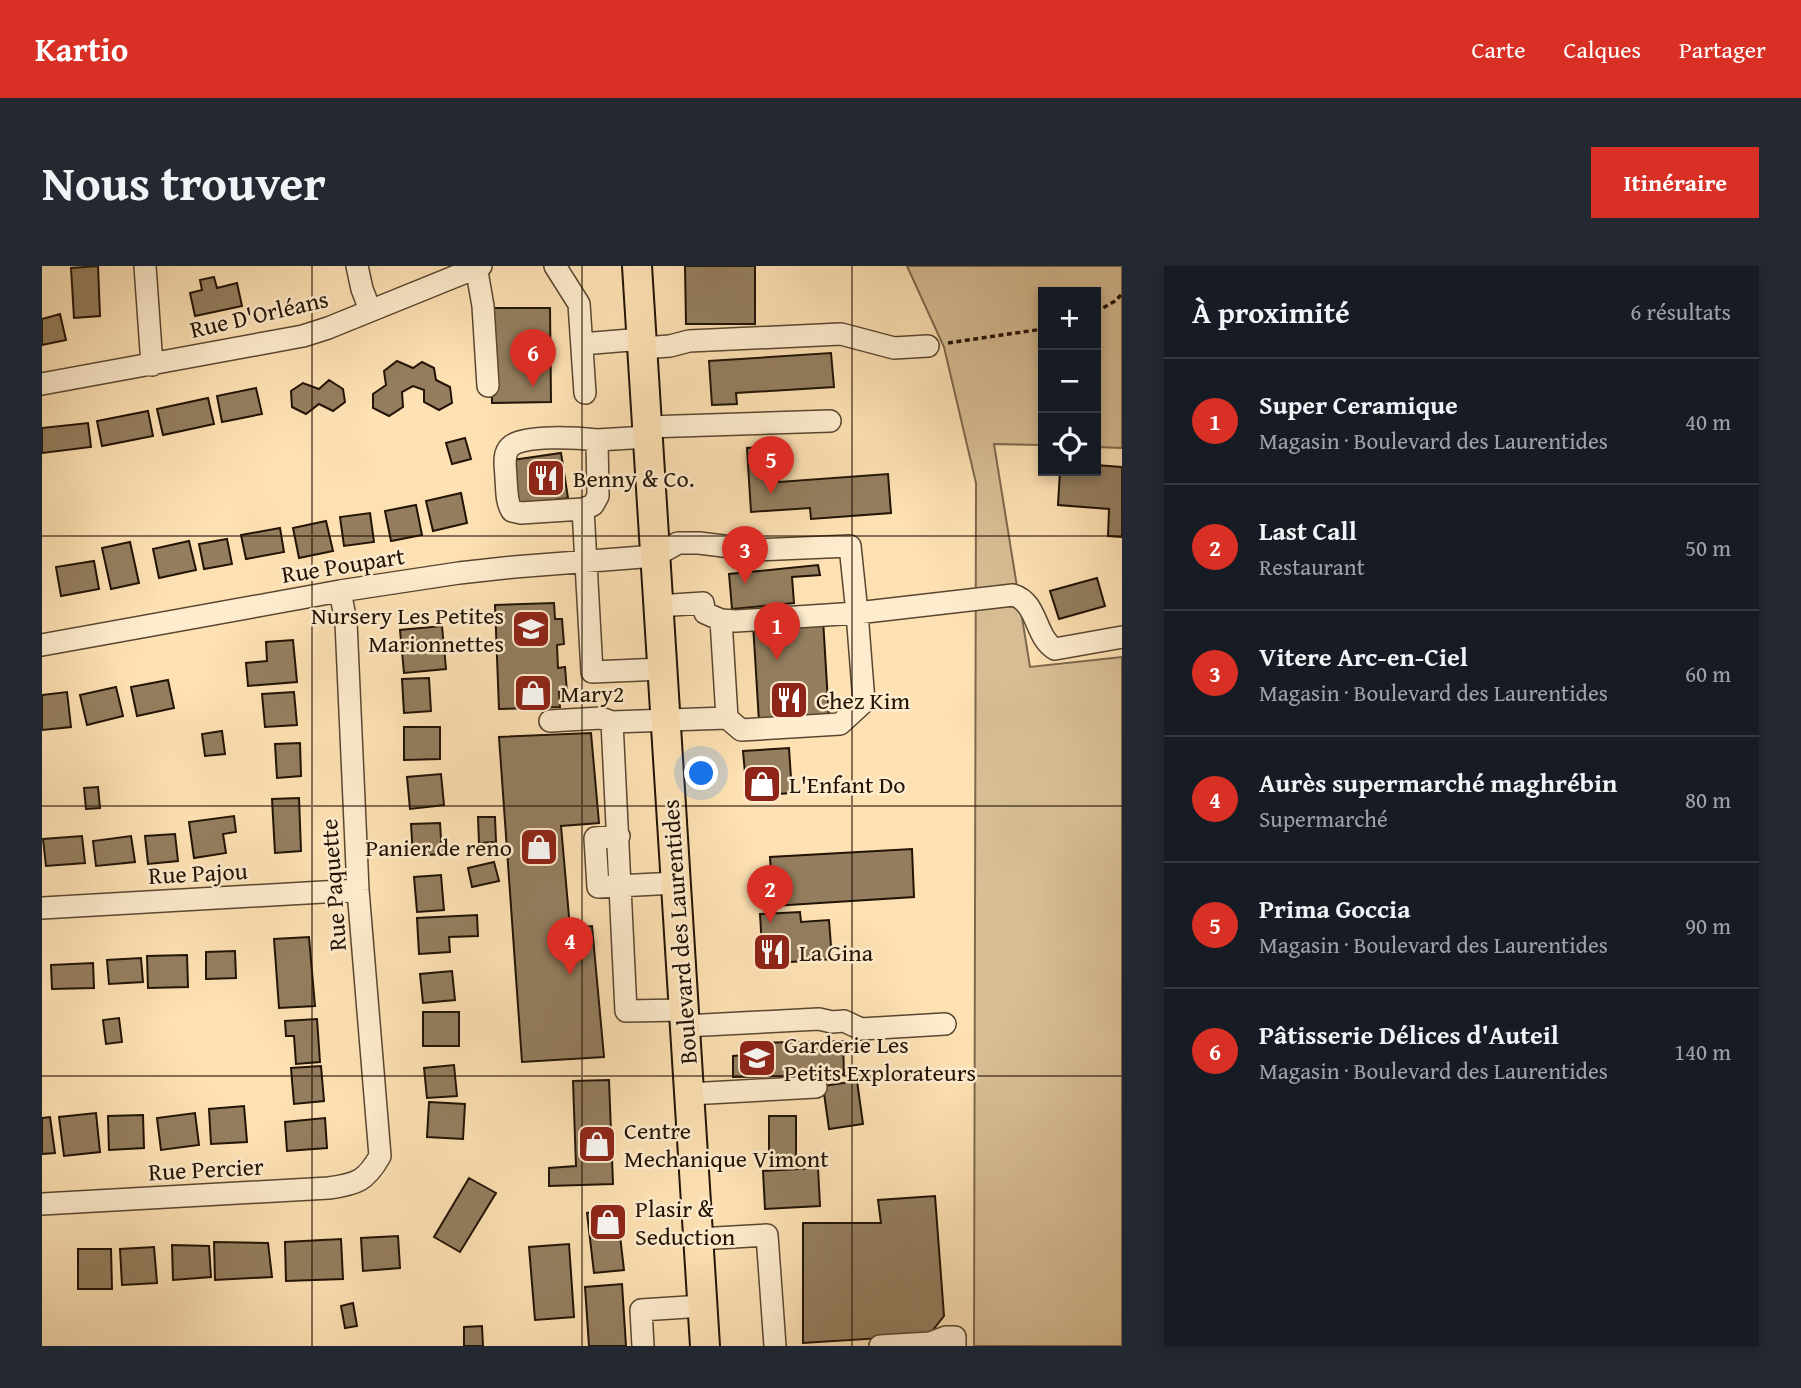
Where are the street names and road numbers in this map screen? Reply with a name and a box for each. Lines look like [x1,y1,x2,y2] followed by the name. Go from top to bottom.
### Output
[186,281,332,347] street label: Rue D'Orléans
[279,538,408,592] street label: Rue Poupart
[652,798,706,1066] street label: Boulevard des Laurentides
[311,818,355,952] street label: Rue Paquette
[148,853,248,893] street label: Rue Pajou
[147,1148,265,1190] street label: Rue Percier

